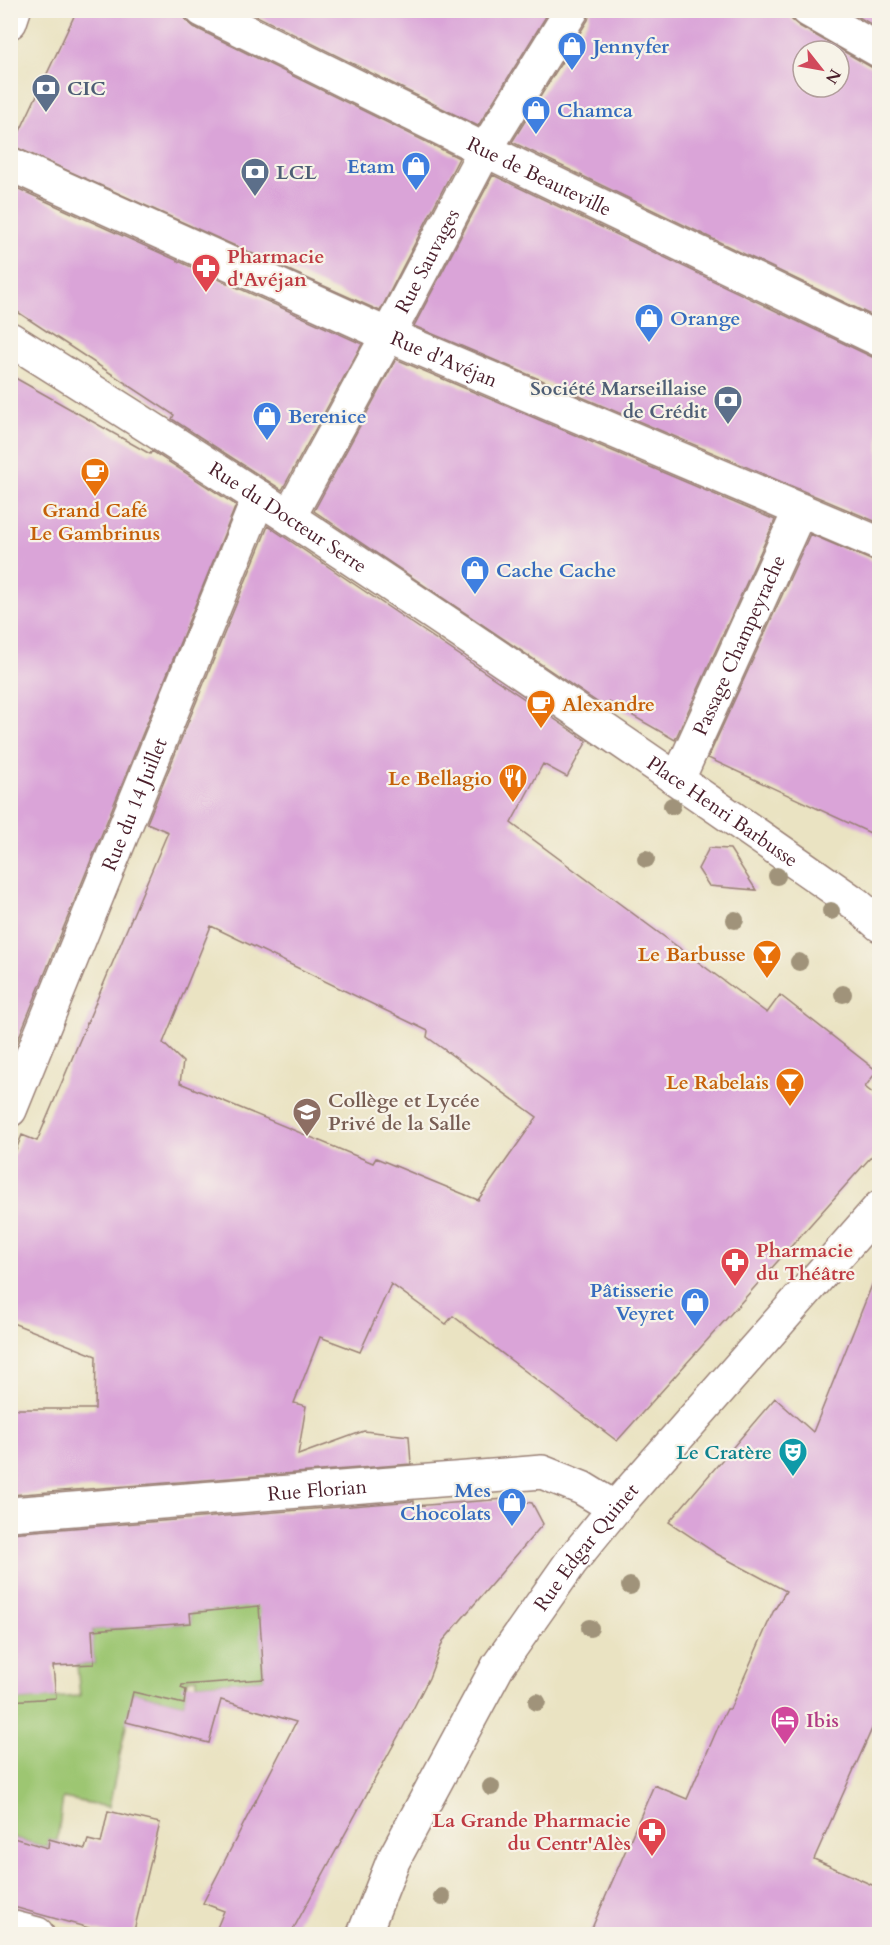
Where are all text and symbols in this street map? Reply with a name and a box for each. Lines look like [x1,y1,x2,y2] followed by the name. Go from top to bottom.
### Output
[556,30,588,72] shop icon: Jennyfer
[590,33,670,60] place label: Jennyfer
[791,39,851,99] north arrow
[820,65,846,88] text: N
[30,72,62,114] bank icon: CIC
[67,75,106,102] place label: CIC
[520,94,552,136] shop icon: Chamca
[557,97,633,124] place label: Chamca
[462,130,616,223] street label: Rue de Beauteville
[400,150,432,192] shop icon: Etam
[347,153,396,180] place label: Etam
[239,156,271,198] bank icon: LCL
[276,159,317,186] place label: LCL
[389,204,466,318] street label: Rue Sauvages
[227,243,324,293] place label: Pharmacie d'Avéjan
[190,252,222,294] pharmacy icon: Pharmacie d'Avéjan
[633,302,665,344] shop icon: Orange
[670,305,741,332] place label: Orange
[386,325,502,394] street label: Rue d'Avéjan
[530,375,707,425] place label: Société Marseillaise de Crédit
[712,384,744,426] bank icon: Société Marseillaise de Crédit
[251,400,283,442] shop icon: Berenice
[288,403,367,430] place label: Berenice
[203,455,372,579] street label: Rue du Docteur Serre
[79,456,111,498] cafe icon: Grand Café Le Gambrinus
[30,497,160,547] place label: Grand Café Le Gambrinus
[686,551,792,740] street label: Passage Champeyrache
[459,554,491,596] shop icon: Cache Cache
[496,557,616,584] place label: Cache Cache
[525,688,557,730] cafe icon: Alexandre
[562,691,655,718] place label: Alexandre
[96,733,174,875] street label: Rue du 14 Juillet
[641,750,803,874] street label: Place Henri Barbusse
[497,762,529,804] restaurant icon: Le Bellagio
[388,765,492,792] place label: Le Bellagio
[751,938,783,980] bar icon: Le Barbusse
[638,941,746,968] place label: Le Barbusse
[774,1066,806,1108] bar icon: Le Rabelais
[666,1069,769,1096] place label: Le Rabelais
[328,1087,480,1137] place label: Collège et Lycée Privé de la Salle
[291,1096,323,1138] school or university icon: Collège et Lycée Privé de la Salle
[756,1237,856,1287] place label: Pharmacie du Théâtre
[719,1246,751,1288] pharmacy icon: Pharmacie du Théâtre
[590,1277,674,1327] place label: Pâtisserie Veyret
[679,1286,711,1328] shop icon: Pâtisserie Veyret
[777,1436,809,1478] theatre icon: Le Cratère
[676,1439,772,1466] place label: Le Cratère
[266,1473,368,1508] street label: Rue Florian
[400,1477,491,1527] place label: Mes Chocolats
[528,1477,645,1617] street label: Rue Edgar Quinet
[496,1486,528,1528] shop icon: Mes Chocolats
[769,1704,801,1746] hotel icon: Ibis
[806,1707,839,1734] place label: Ibis
[433,1807,631,1857] place label: La Grande Pharmacie du Centr'Alès
[636,1816,668,1858] pharmacy icon: La Grande Pharmacie du Centr'Alès

